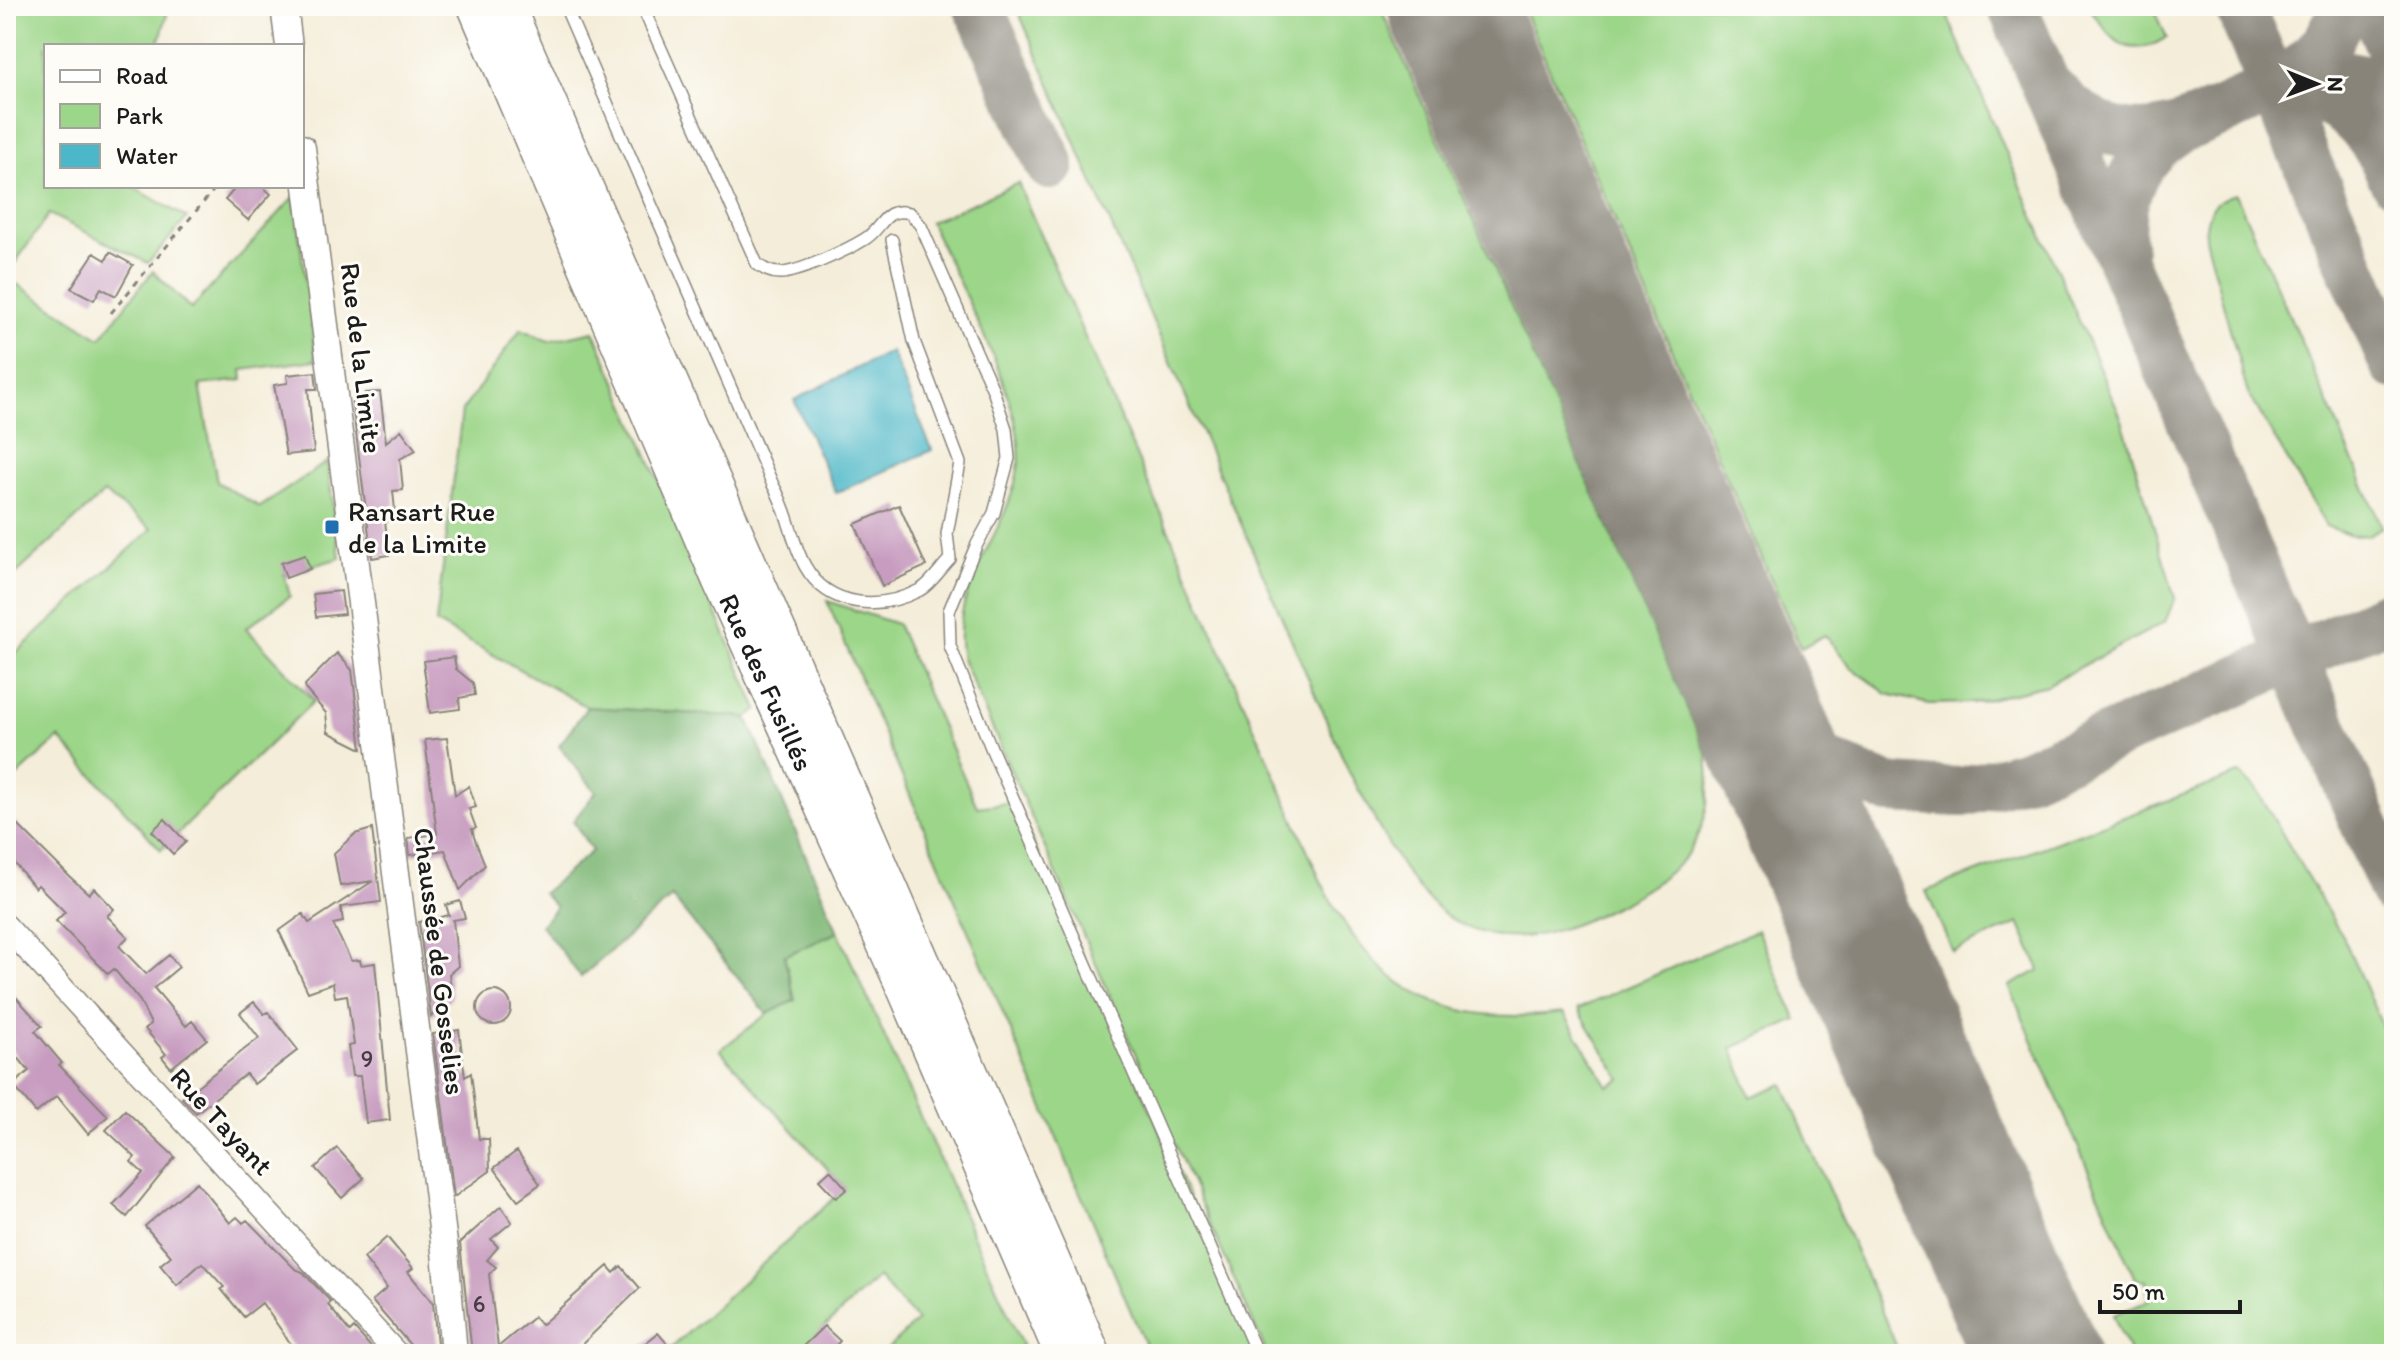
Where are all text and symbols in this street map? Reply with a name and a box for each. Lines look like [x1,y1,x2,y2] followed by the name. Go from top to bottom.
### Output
[44,44,304,188] legend
[2276,44,2356,124] north arrow
[116,61,168,90] text: Road
[2322,77,2349,92] text: N
[116,101,163,130] text: Park
[116,141,178,170] text: Water
[333,261,391,455] street label: Rue de la Limite
[348,494,495,560] place label: Ransart Rue de la Limite
[323,518,341,536] marker: Ransart Rue de la Limite
[712,588,822,776] street label: Rue des Fusillés
[407,825,473,1097] street label: Chaussée de Gosselies
[361,1044,373,1073] house number: 9
[163,1060,281,1182] street label: Rue Tayant
[2100,1264,2240,1314] scale bar
[2112,1277,2165,1306] text: 50 m
[473,1289,485,1318] house number: 6

